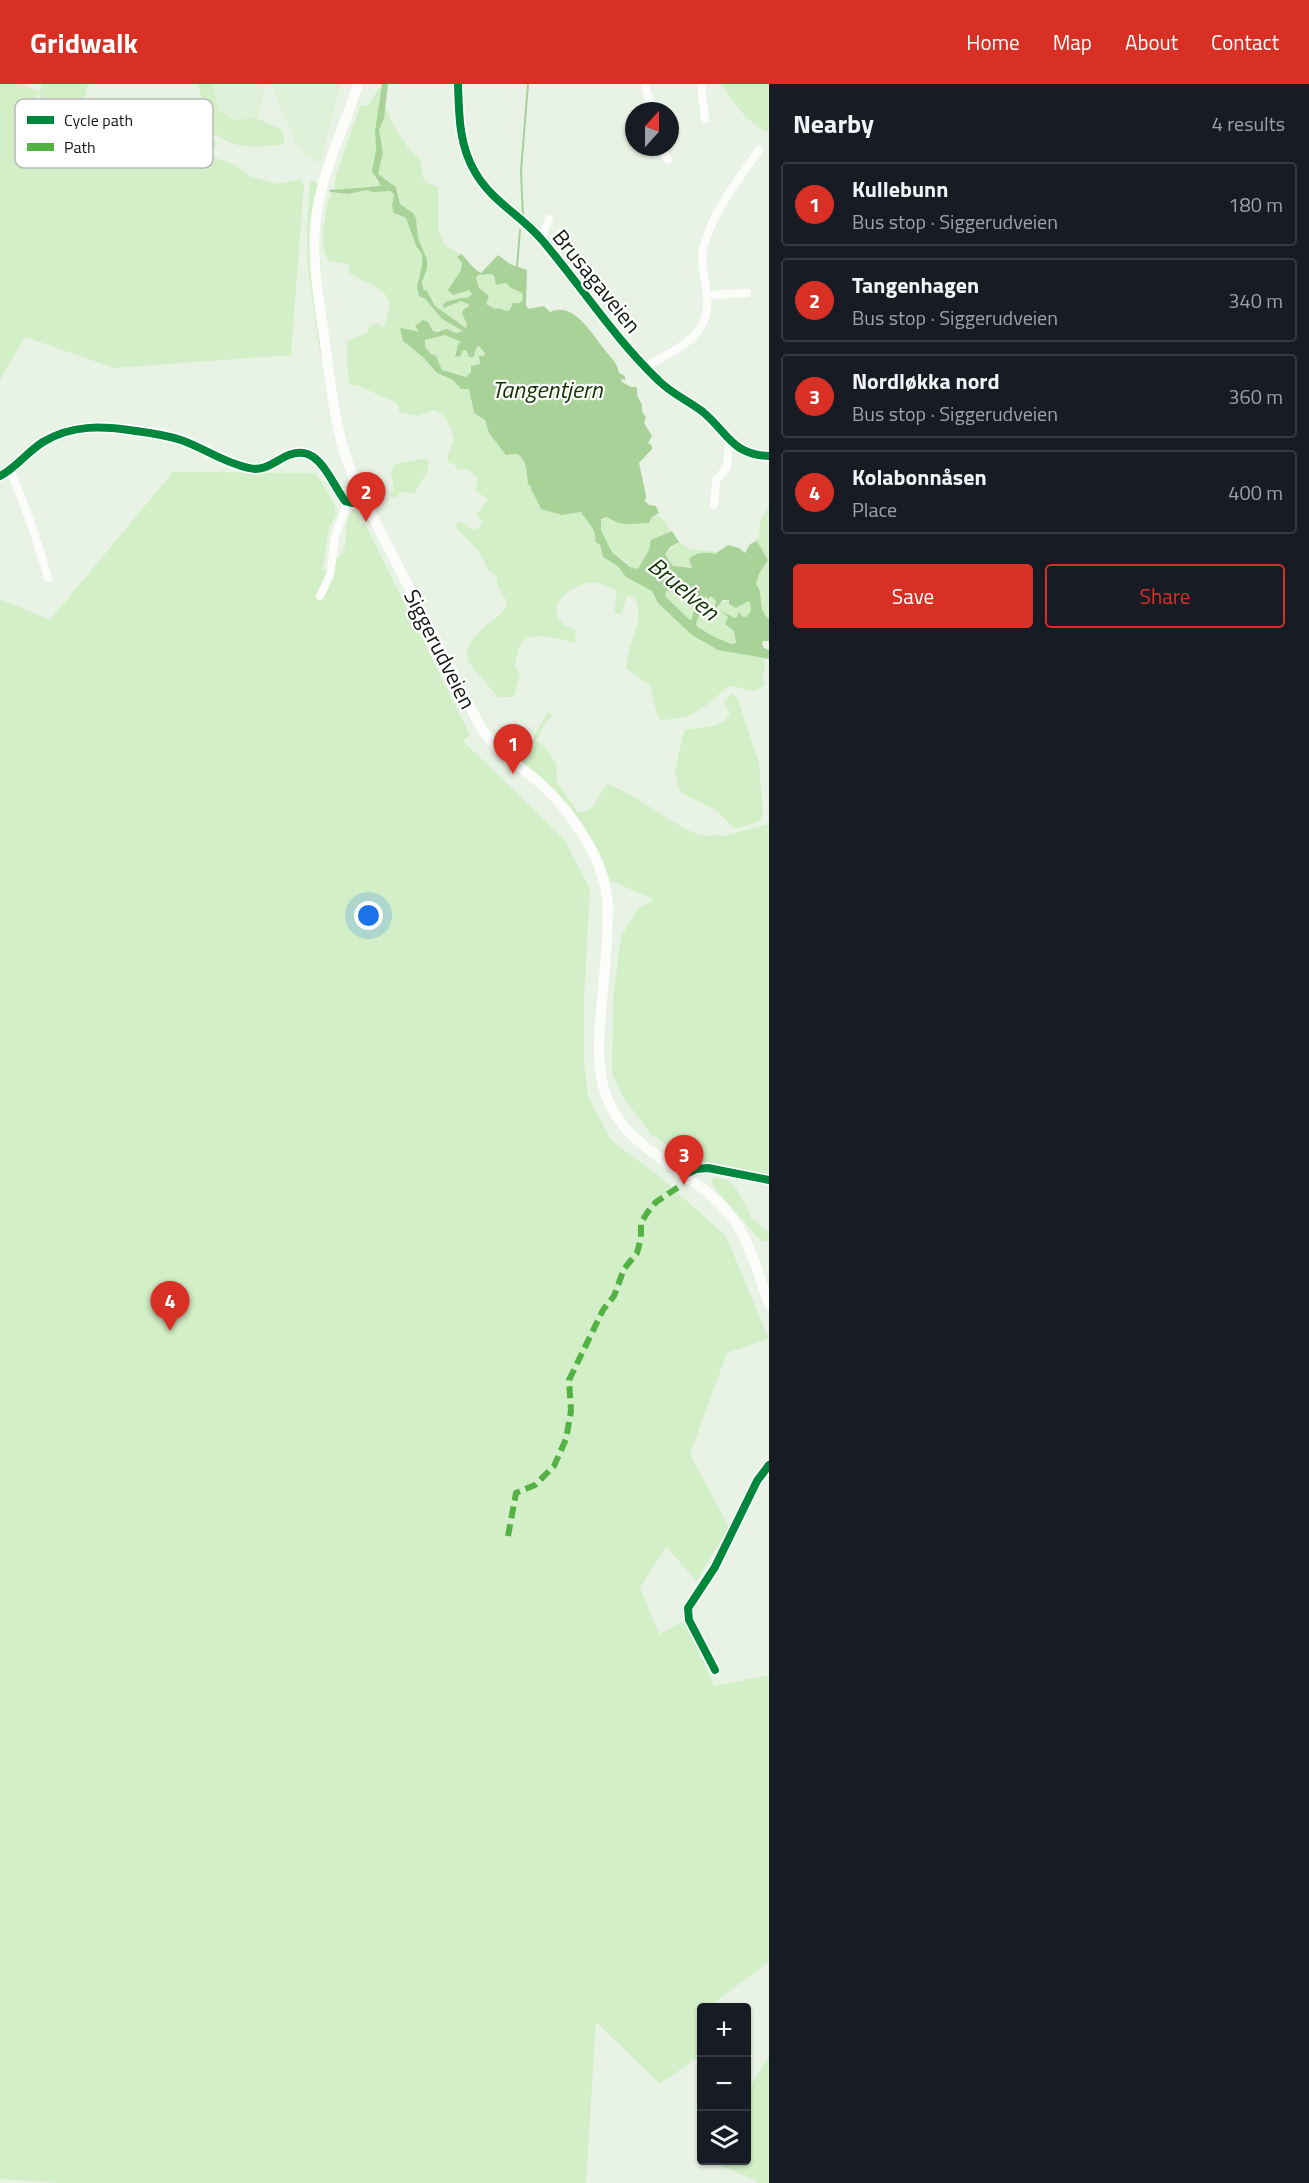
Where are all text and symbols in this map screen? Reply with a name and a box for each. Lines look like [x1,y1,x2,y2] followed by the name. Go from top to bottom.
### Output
[30,21,138,64] text: Gridwalk
[966,26,1020,58] text: Home
[1053,26,1092,58] text: Map
[1125,26,1178,58] text: About
[1211,26,1279,58] text: Contact
[15,99,213,168] legend
[625,102,679,156] north arrow
[793,104,874,143] text: Nearby
[64,108,133,132] text: Cycle path
[1212,108,1285,139] text: 4 results
[64,135,96,159] text: Path
[852,172,948,206] text: Kullebunn
[809,189,820,220] text: 1
[1228,189,1283,220] text: 180 m
[852,206,1058,237] text: Bus stop · Siggerudveien
[544,222,650,340] street label: Brusagaveien
[852,268,979,302] text: Tangenhagen
[809,285,820,316] text: 2
[1228,285,1283,316] text: 340 m
[852,302,1058,333] text: Bus stop · Siggerudveien
[852,364,1000,398] text: Nordløkka nord
[492,371,603,407] water label: Tangentjern
[809,381,820,412] text: 3
[1228,381,1283,412] text: 360 m
[852,398,1058,429] text: Bus stop · Siggerudveien
[852,460,987,494] text: Kolabonnåsen
[346,472,386,522] pin: 2
[809,477,820,508] text: 4
[1228,477,1283,508] text: 400 m
[852,494,897,525] text: Place
[641,547,728,629] water label: Bruelven
[793,564,1033,628] button: Save
[1045,564,1285,628] button: Share
[395,583,485,715] street label: Siggerudveien
[494,724,532,774] pin: 1
[354,901,383,930] your location
[664,1136,704,1185] pin: 3
[150,1282,190,1331] pin: 4
[697,2003,751,2165] map controls
[697,2003,751,2057] button: +
[697,2057,751,2111] button: −
[697,2111,751,2165] button: layers

